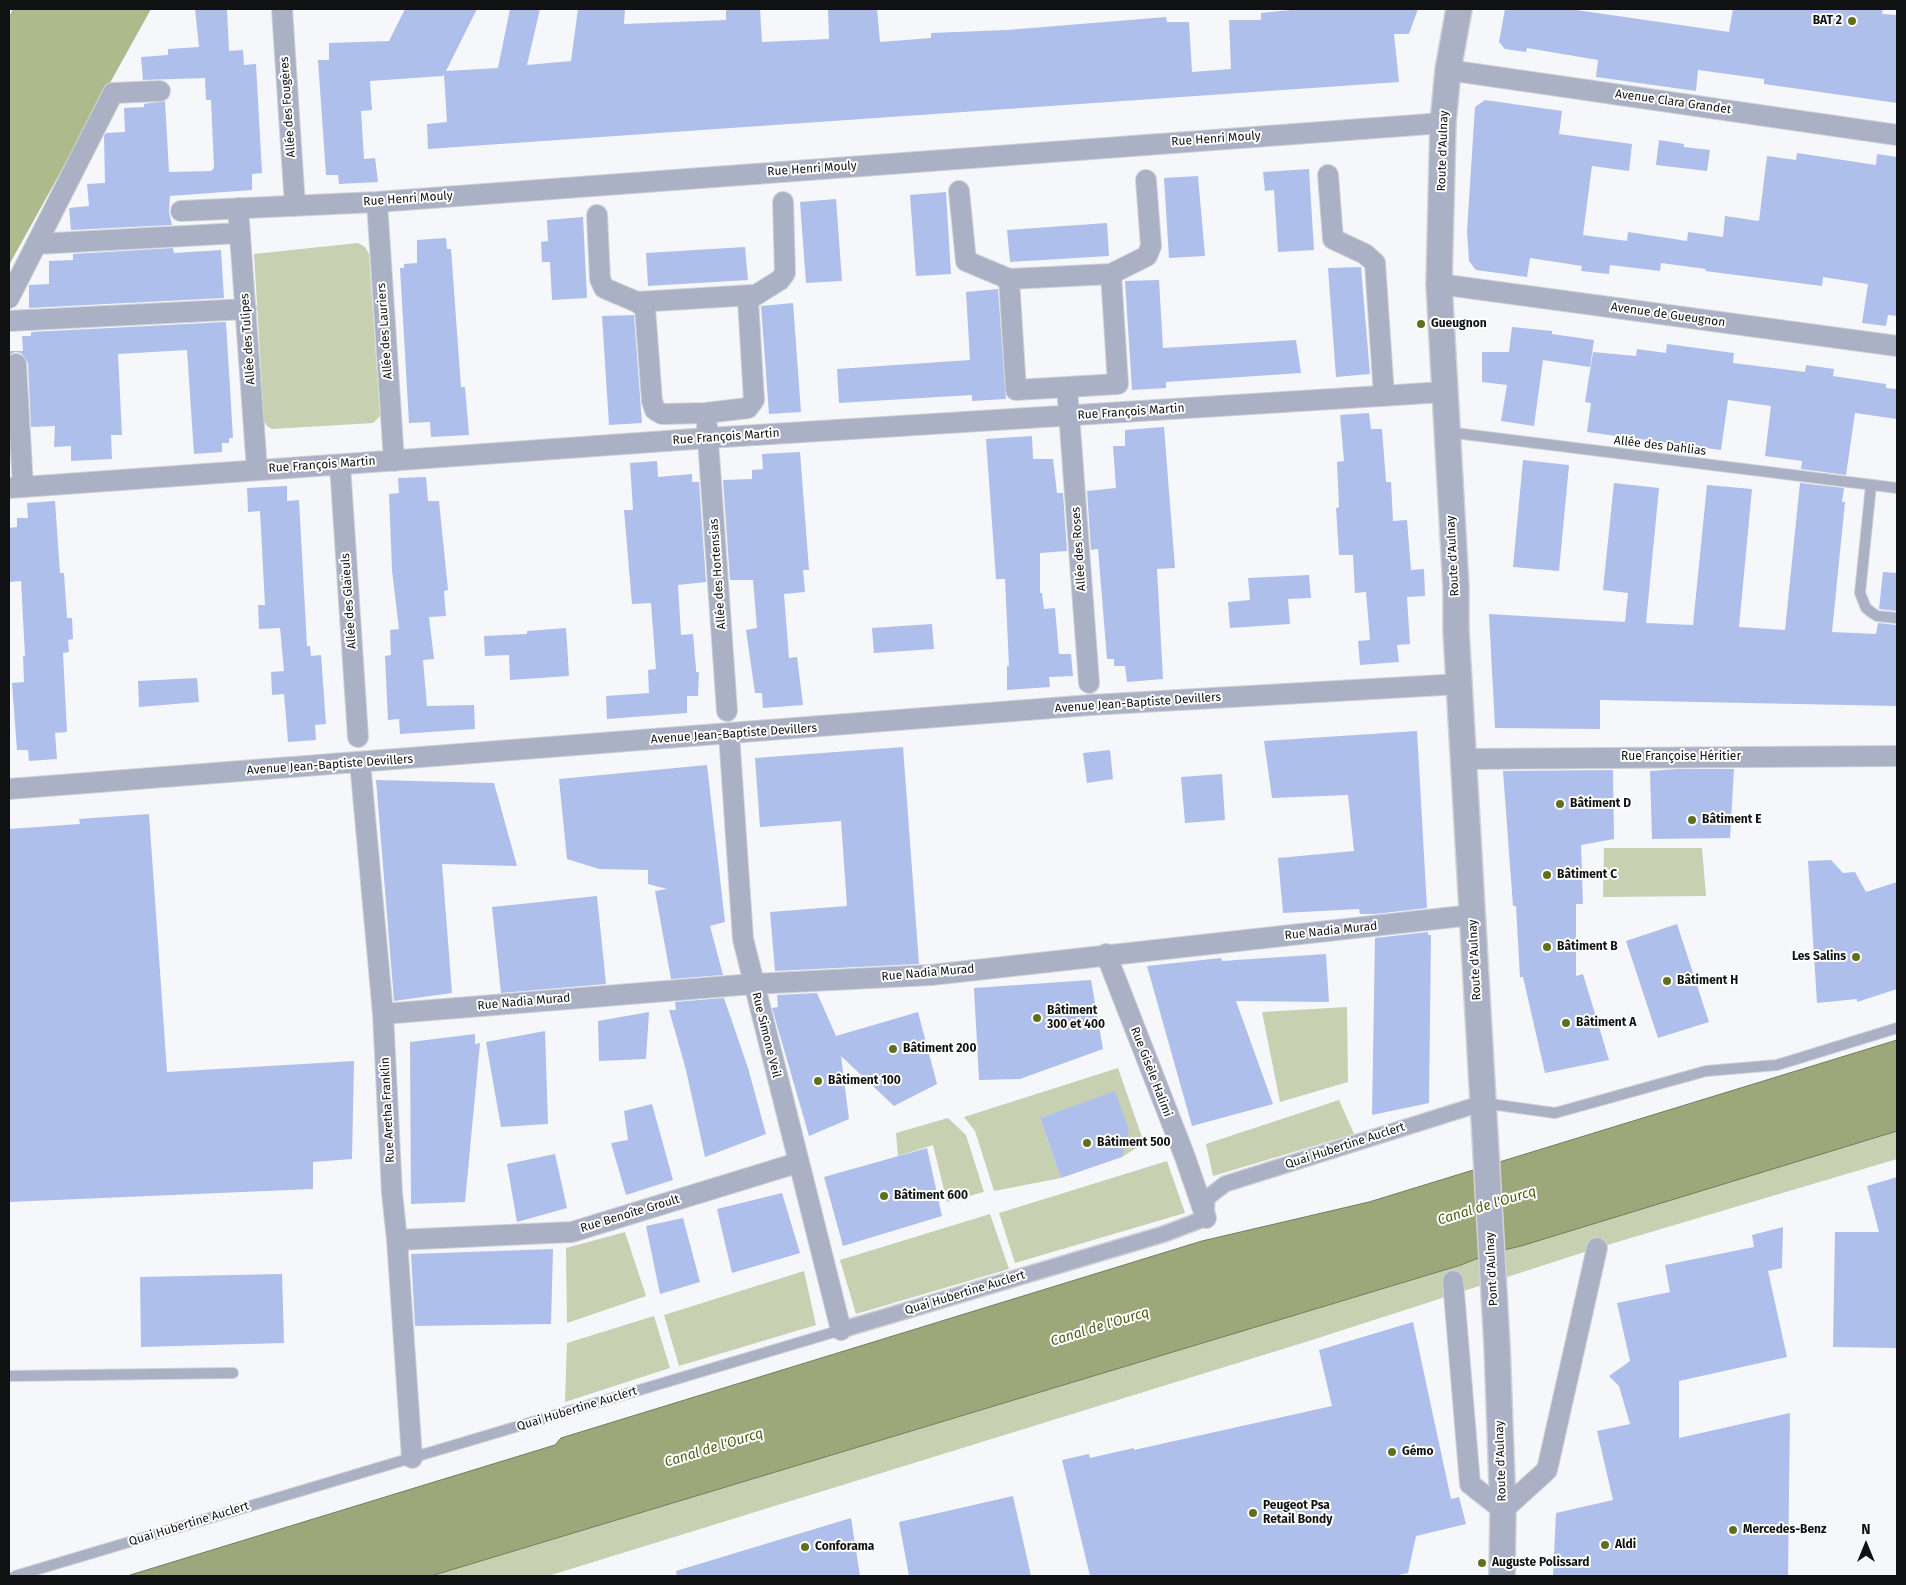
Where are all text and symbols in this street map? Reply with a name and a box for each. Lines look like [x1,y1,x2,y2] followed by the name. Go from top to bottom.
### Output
[1813,14,1842,28] place label: BAT 2
[1846,15,1858,27] marker: BAT 2
[277,56,299,158] street label: Allée des Fougères
[1614,87,1732,117] street label: Avenue Clara Grandet
[1434,110,1452,192] street label: Route d'Aulnay
[1171,129,1261,149] street label: Rue Henri Mouly
[767,159,857,179] street label: Rue Henri Mouly
[363,189,453,209] street label: Rue Henri Mouly
[374,282,396,380] street label: Allée des Lauriers
[238,293,258,385] street label: Allée des Tulipes
[1610,300,1726,330] street label: Avenue de Gueugnon
[1431,317,1487,331] place label: Gueugnon
[1415,318,1427,330] marker: Gueugnon
[1077,401,1185,423] street label: Rue François Martin
[672,426,780,448] street label: Rue François Martin
[1613,433,1707,459] street label: Allée des Dahlias
[268,454,376,476] street label: Rue François Martin
[1069,506,1089,592] street label: Allée des Roses
[1444,515,1462,597] street label: Route d'Aulnay
[707,518,729,630] street label: Allée des Hortensias
[338,553,360,649] street label: Allée des Glaïeuls
[1054,690,1222,716] street label: Avenue Jean-Baptiste Devillers
[650,721,818,747] street label: Avenue Jean-Baptiste Devillers
[1621,750,1741,764] street label: Rue Françoise Héritier
[246,752,414,778] street label: Avenue Jean-Baptiste Devillers
[1570,797,1631,811] place label: Bâtiment D
[1554,798,1566,810] marker: Bâtiment D
[1702,813,1761,827] place label: Bâtiment E
[1686,814,1698,826] marker: Bâtiment E
[1557,868,1617,882] place label: Bâtiment C
[1541,869,1553,881] marker: Bâtiment C
[1284,919,1378,943] street label: Rue Nadia Murad
[1466,919,1484,1001] street label: Route d'Aulnay
[1557,940,1618,954] place label: Bâtiment B
[1541,941,1553,953] marker: Bâtiment B
[1792,950,1846,964] place label: Les Salins
[1850,951,1862,963] marker: Les Salins
[881,962,975,984] street label: Rue Nadia Murad
[1677,974,1738,988] place label: Bâtiment H
[1661,975,1673,987] marker: Bâtiment H
[477,991,571,1013] street label: Rue Nadia Murad
[748,991,784,1079] street label: Rue Simone Veil
[1047,1004,1105,1032] place label: Bâtiment 300 et 400
[1031,1012,1043,1024] marker: Bâtiment 300 et 400
[1576,1016,1636,1030] place label: Bâtiment A
[1560,1017,1572,1029] marker: Bâtiment A
[1127,1025,1175,1119] street label: Rue Gisèle Halimi
[903,1042,976,1056] place label: Bâtiment 200
[887,1043,899,1055] marker: Bâtiment 200
[378,1057,398,1163] street label: Rue Aretha Franklin
[828,1074,901,1088] place label: Bâtiment 100
[812,1075,824,1087] marker: Bâtiment 100
[1283,1120,1407,1172] street label: Quai Hubertine Auclert
[1097,1136,1171,1150] place label: Bâtiment 500
[1081,1137,1093,1149] marker: Bâtiment 500
[1436,1183,1538,1229] water label: Canal de l'Ourcq
[894,1189,968,1203] place label: Bâtiment 600
[878,1190,890,1202] marker: Bâtiment 600
[579,1192,681,1236] street label: Rue Benoîte Groult
[1483,1232,1501,1306] street label: Pont d'Aulnay
[903,1268,1027,1318] street label: Quai Hubertine Auclert
[1049,1304,1151,1350] water label: Canal de l'Ourcq
[515,1384,639,1434] street label: Quai Hubertine Auclert
[1492,1420,1510,1502] street label: Route d'Aulnay
[663,1425,765,1471] water label: Canal de l'Ourcq
[1402,1445,1434,1459] place label: Gémo
[1386,1446,1398,1458] marker: Gémo
[127,1499,251,1549] street label: Quai Hubertine Auclert
[1263,1499,1332,1527] place label: Peugeot Psa Retail Bondy
[1247,1507,1259,1519] marker: Peugeot Psa Retail Bondy
[1841,1520,1891,1570] north arrow
[1861,1521,1871,1538] text: N
[1743,1523,1826,1537] place label: Mercedes-Benz
[1727,1524,1739,1536] marker: Mercedes-Benz
[1615,1538,1636,1552] place label: Aldi
[1599,1539,1611,1551] marker: Aldi
[815,1540,874,1554] place label: Conforama
[799,1541,811,1553] marker: Conforama
[1492,1556,1589,1570] place label: Auguste Polissard
[1476,1557,1488,1569] marker: Auguste Polissard

